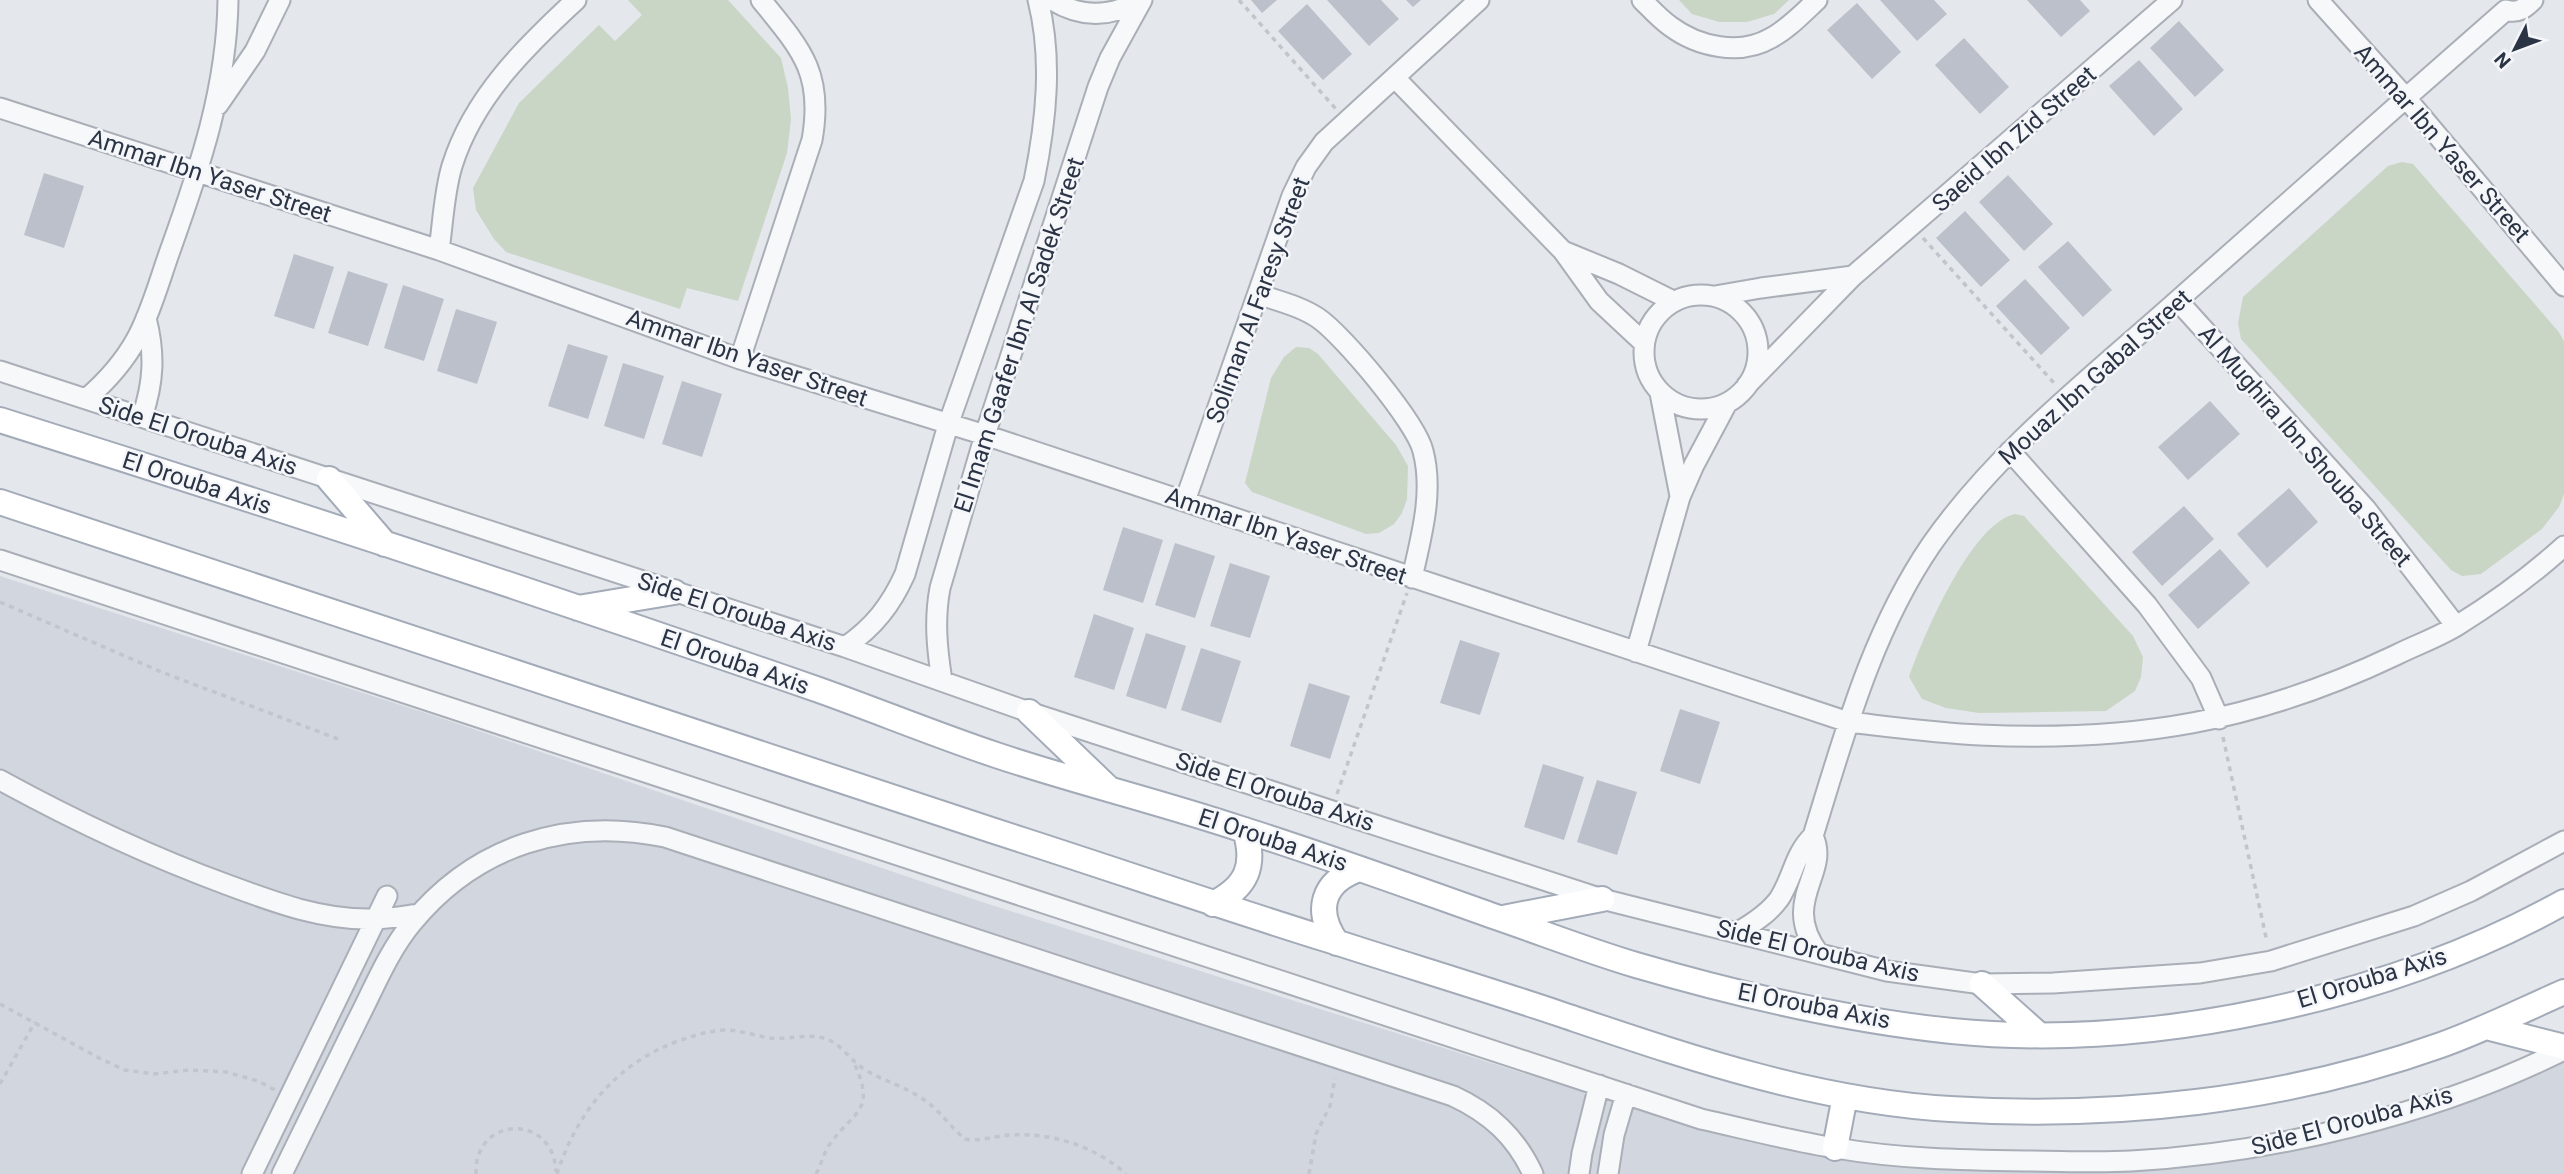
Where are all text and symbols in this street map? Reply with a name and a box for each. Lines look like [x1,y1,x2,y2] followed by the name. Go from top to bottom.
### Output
[2480,14,2550,84] north arrow
[2348,38,2536,248] street label: Ammar Ibn Yaser Street
[2490,47,2516,73] text: N
[1926,60,2102,218] street label: Saeid Ibn Zid Street
[85,124,335,228] street label: Ammar Ibn Yaser Street
[948,154,1090,516] street label: El Imam Gaafer Ibn Al Sadek Street
[1200,173,1316,427] street label: Soliman Al Faresy Street
[1993,283,2197,471] street label: Mouaz Ibn Gabal Street
[623,304,871,413] street label: Ammar Ibn Yaser Street
[2193,320,2417,572] street label: Al Mughira Ibn Shouba Street
[95,390,301,482] street label: Side El Orouba Axis
[119,445,275,521] street label: El Orouba Axis
[1162,482,1410,591] street label: Ammar Ibn Yaser Street
[634,567,840,657] street label: Side El Orouba Axis
[657,624,813,700] street label: El Orouba Axis
[1172,747,1378,837] street label: Side El Orouba Axis
[1195,803,1351,877] street label: El Orouba Axis
[1714,914,1922,988] street label: Side El Orouba Axis
[2294,942,2450,1014] street label: El Orouba Axis
[1735,977,1893,1035] street label: El Orouba Axis
[2248,1081,2456,1161] street label: Side El Orouba Axis

